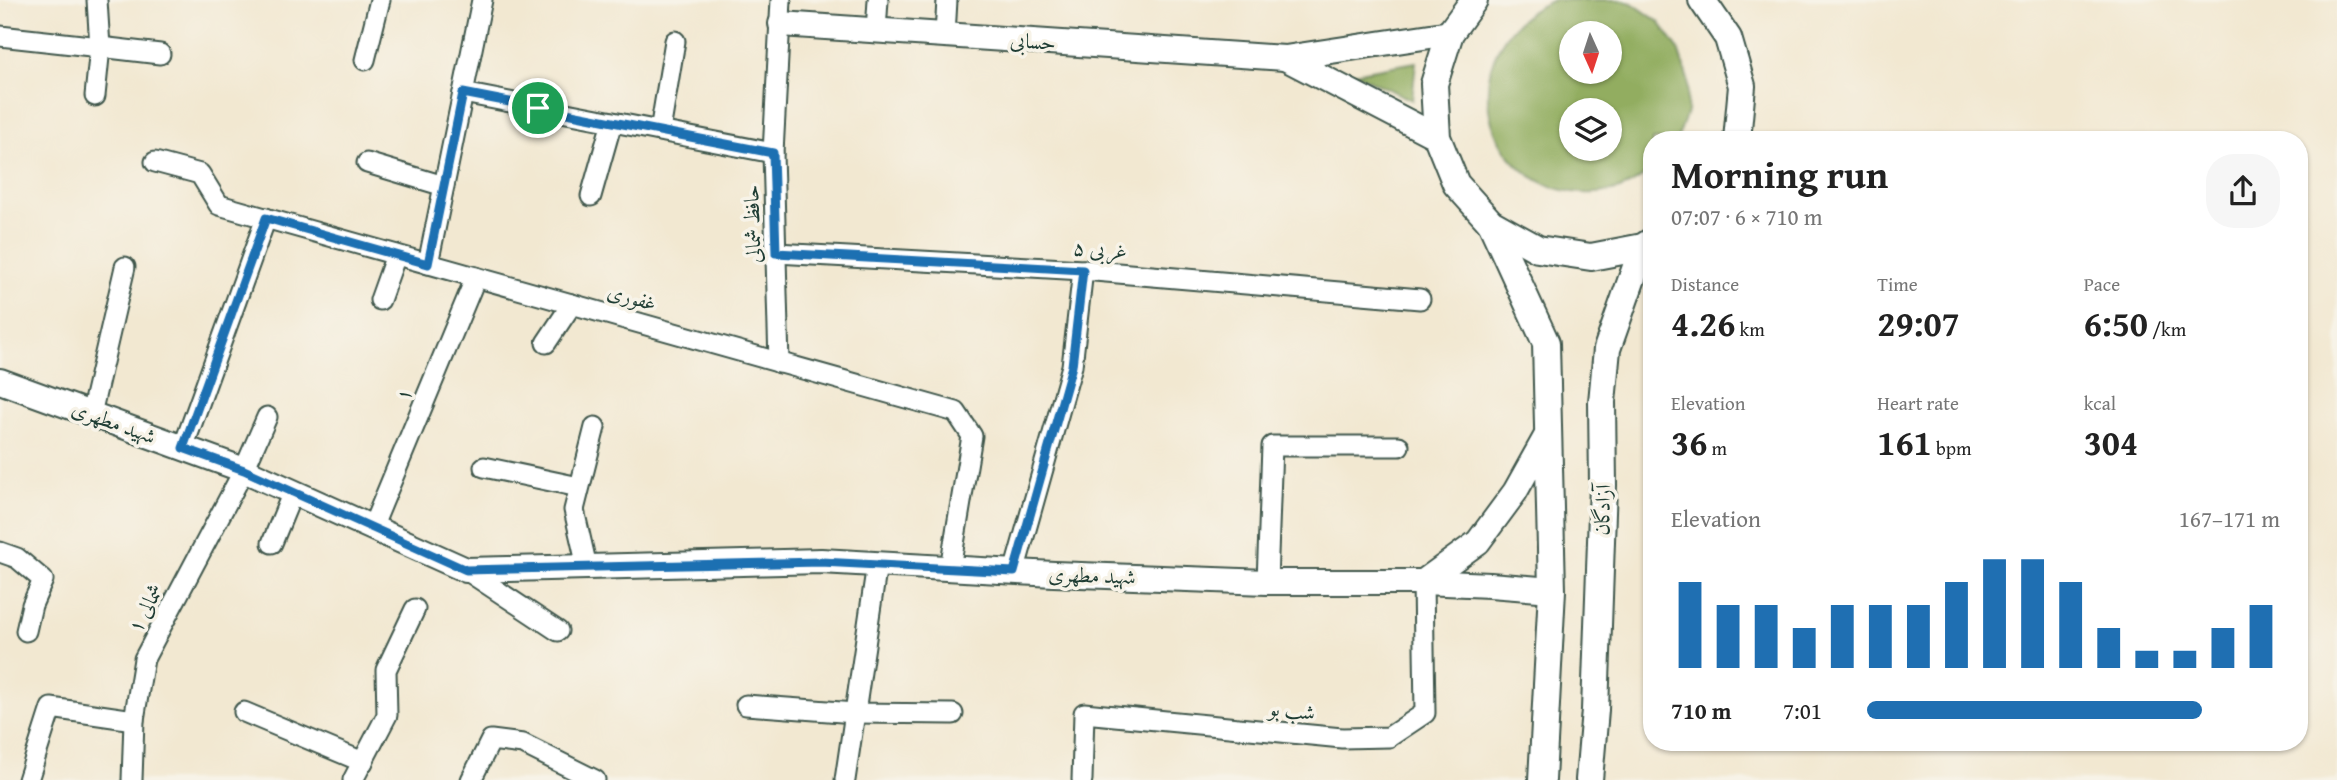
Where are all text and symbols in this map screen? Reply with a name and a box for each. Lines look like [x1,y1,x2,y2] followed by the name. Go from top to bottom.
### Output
[1559,21,1622,84] north arrow
[1559,21,1622,161] map controls
[1009,24,1057,58] street label: حسابی
[508,78,568,138] pin
[519,89,557,127] icon: arrive
[1559,98,1622,161] button: layers
[1671,146,1888,202] text: Morning run
[2206,154,2280,228] button: share
[735,184,769,264] street label: حافظ شمالی
[1671,200,1823,233] text: 07:07 · 6 × 710 m
[1072,232,1128,266] street label: ۵ غربی
[1671,270,1739,298] text: Distance
[1877,270,1918,298] text: Time
[2084,270,2120,298] text: Pace
[604,275,660,319] street label: غفوری
[1671,298,1735,349] text: 4.26
[1877,298,1960,349] text: 29:07
[2084,298,2148,349] text: 6:50
[1735,315,1765,343] text: km
[2148,315,2186,343] text: /km
[386,382,420,406] street label: ۱
[1671,389,1745,417] text: Elevation
[1877,389,1959,417] text: Heart rate
[2084,389,2116,417] text: kcal
[67,392,161,452] street label: شهید مطهری
[1671,417,1707,468] text: 36
[1877,417,1932,468] text: 161
[2084,417,2138,468] text: 304
[1707,434,1727,462] text: m
[1932,434,1972,462] text: bpm
[1586,481,1618,536] street label: آزادگان
[1671,502,1761,535] text: Elevation
[2179,502,2280,535] text: 167–171 m
[1048,558,1136,592] street label: شهید مطهری
[119,578,171,638] street label: ۱ شمالی
[1265,692,1317,728] street label: شب بو
[1671,694,1732,727] text: 710 m
[1783,694,1822,727] text: 7:01

